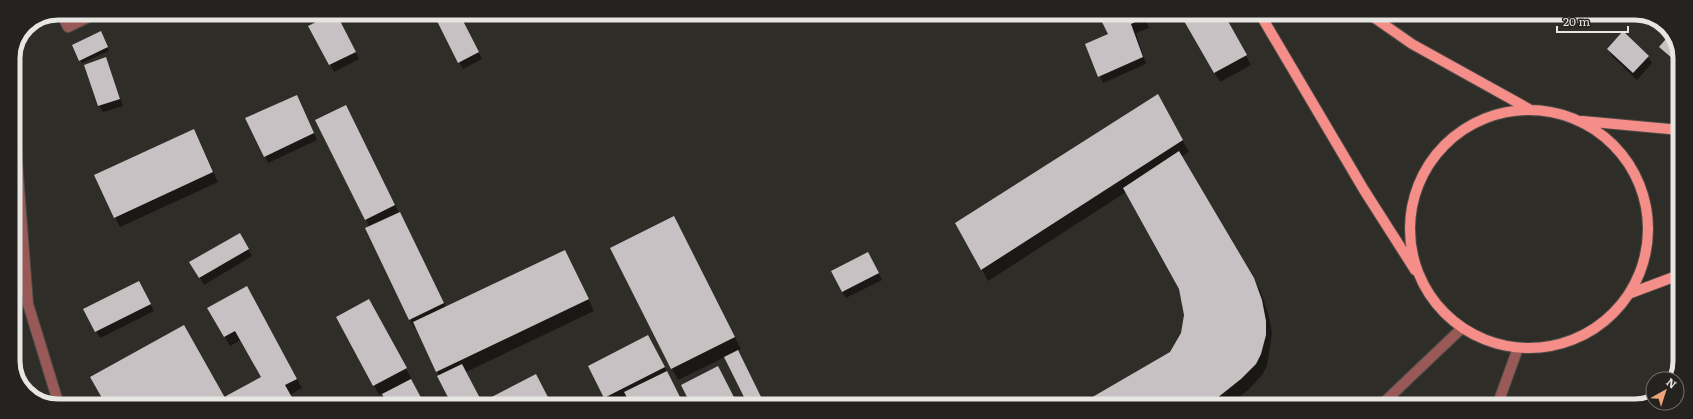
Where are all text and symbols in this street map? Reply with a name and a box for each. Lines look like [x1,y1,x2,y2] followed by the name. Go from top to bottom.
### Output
[1557,8,1628,34] scale bar
[1563,12,1590,30] text: 20 m
[1645,371,1685,411] north arrow
[1663,373,1681,392] text: N

